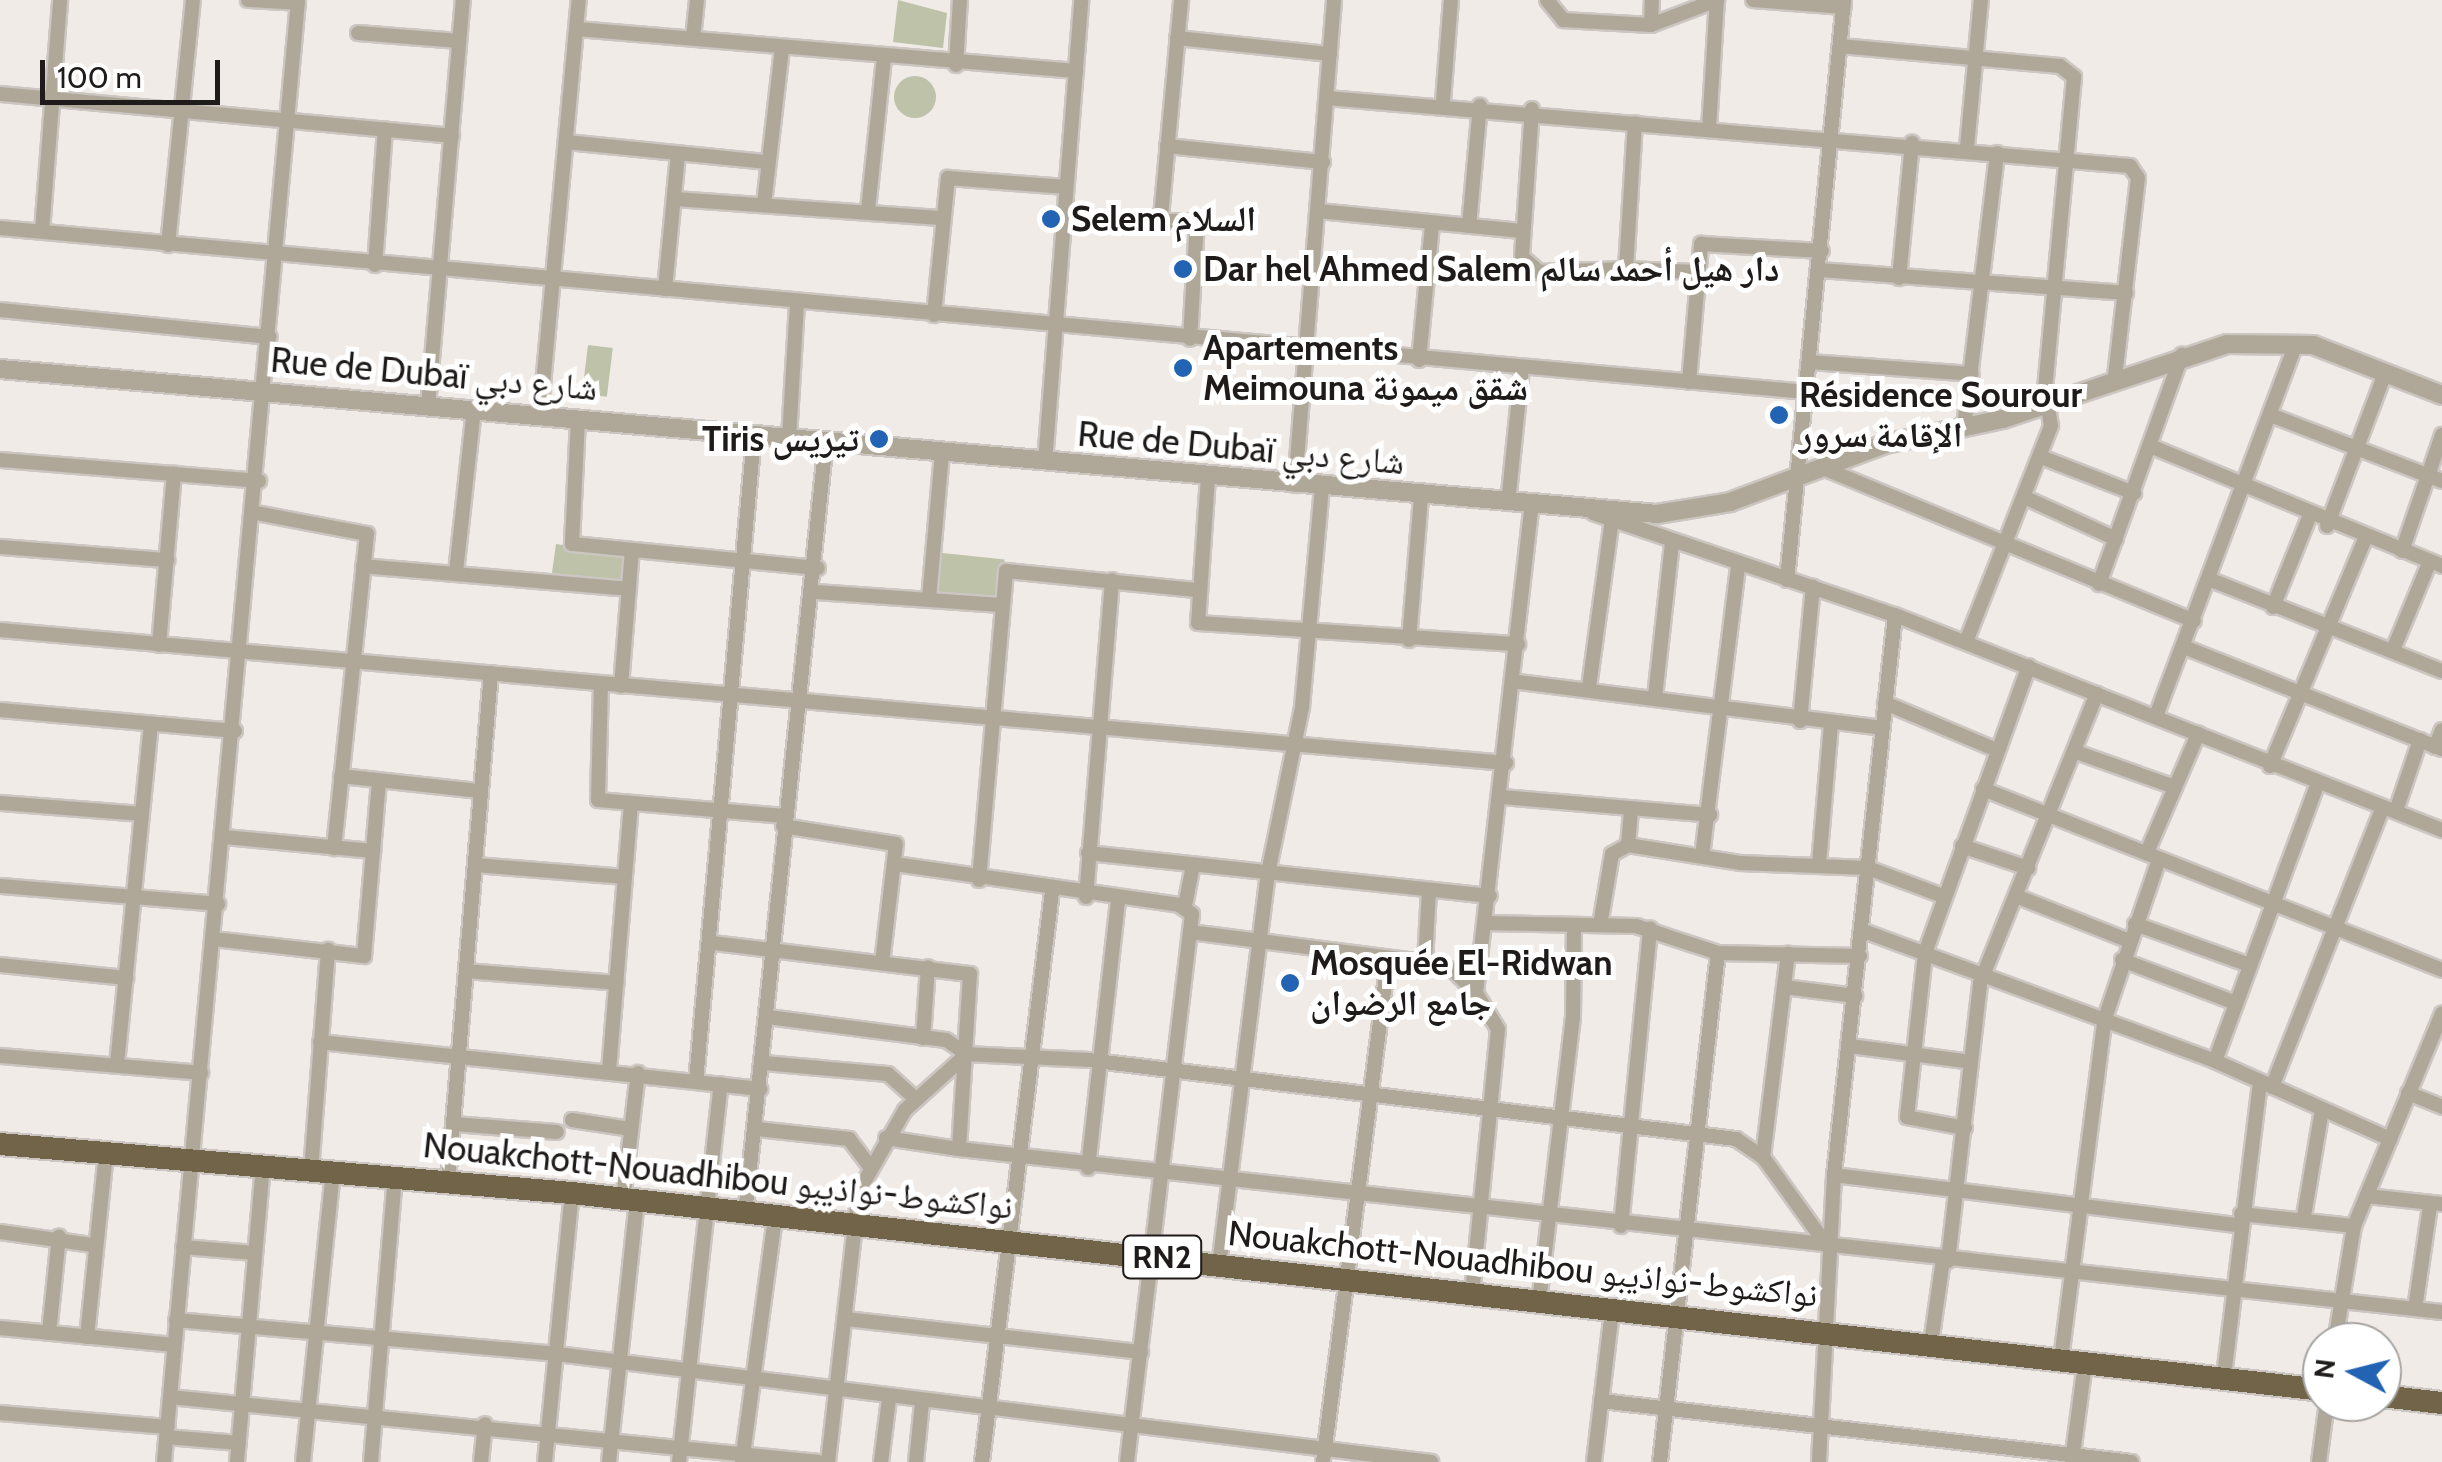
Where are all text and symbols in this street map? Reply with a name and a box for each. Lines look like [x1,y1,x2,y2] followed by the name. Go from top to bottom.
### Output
[45,40,225,102] scale bar
[57,59,142,96] text: 100 m
[1071,198,1256,240] place label: Selem السلام
[1040,208,1062,230] marker: Selem السلام
[1203,248,1780,290] place label: Dar hel Ahmed Salem دار هيل أحمد سالم
[1172,258,1194,280] marker: Dar hel Ahmed Salem دار هيل أحمد سالم
[1203,327,1528,409] place label: Apartements Meimouna شقق ميمونة
[269,339,599,409] street label: Rue de Dubaï شارع دبي
[1172,357,1194,379] marker: Apartements Meimouna شقق ميمونة
[1799,374,2082,456] place label: Résidence Sourour الإقامة سرور
[1768,404,1790,426] marker: Résidence Sourour الإقامة سرور
[1076,413,1406,483] street label: Rue de Dubaï شارع دبي
[702,418,859,460] place label: Tiris تيريس
[868,428,890,450] marker: Tiris تيريس
[1310,942,1613,1024] place label: Mosquée El-Ridwan جامع الرضوان
[1279,972,1301,994] marker: Mosquée El-Ridwan جامع الرضوان
[421,1124,1015,1228] street label: Nouakchott-Nouadhibou نواكشوط-نواذيبو
[1226,1212,1820,1316] street label: Nouakchott-Nouadhibou نواكشوط-نواذيبو
[1122,1230,1202,1284] road number: RN2
[2302,1322,2402,1422] north arrow
[2306,1357,2342,1380] text: N

